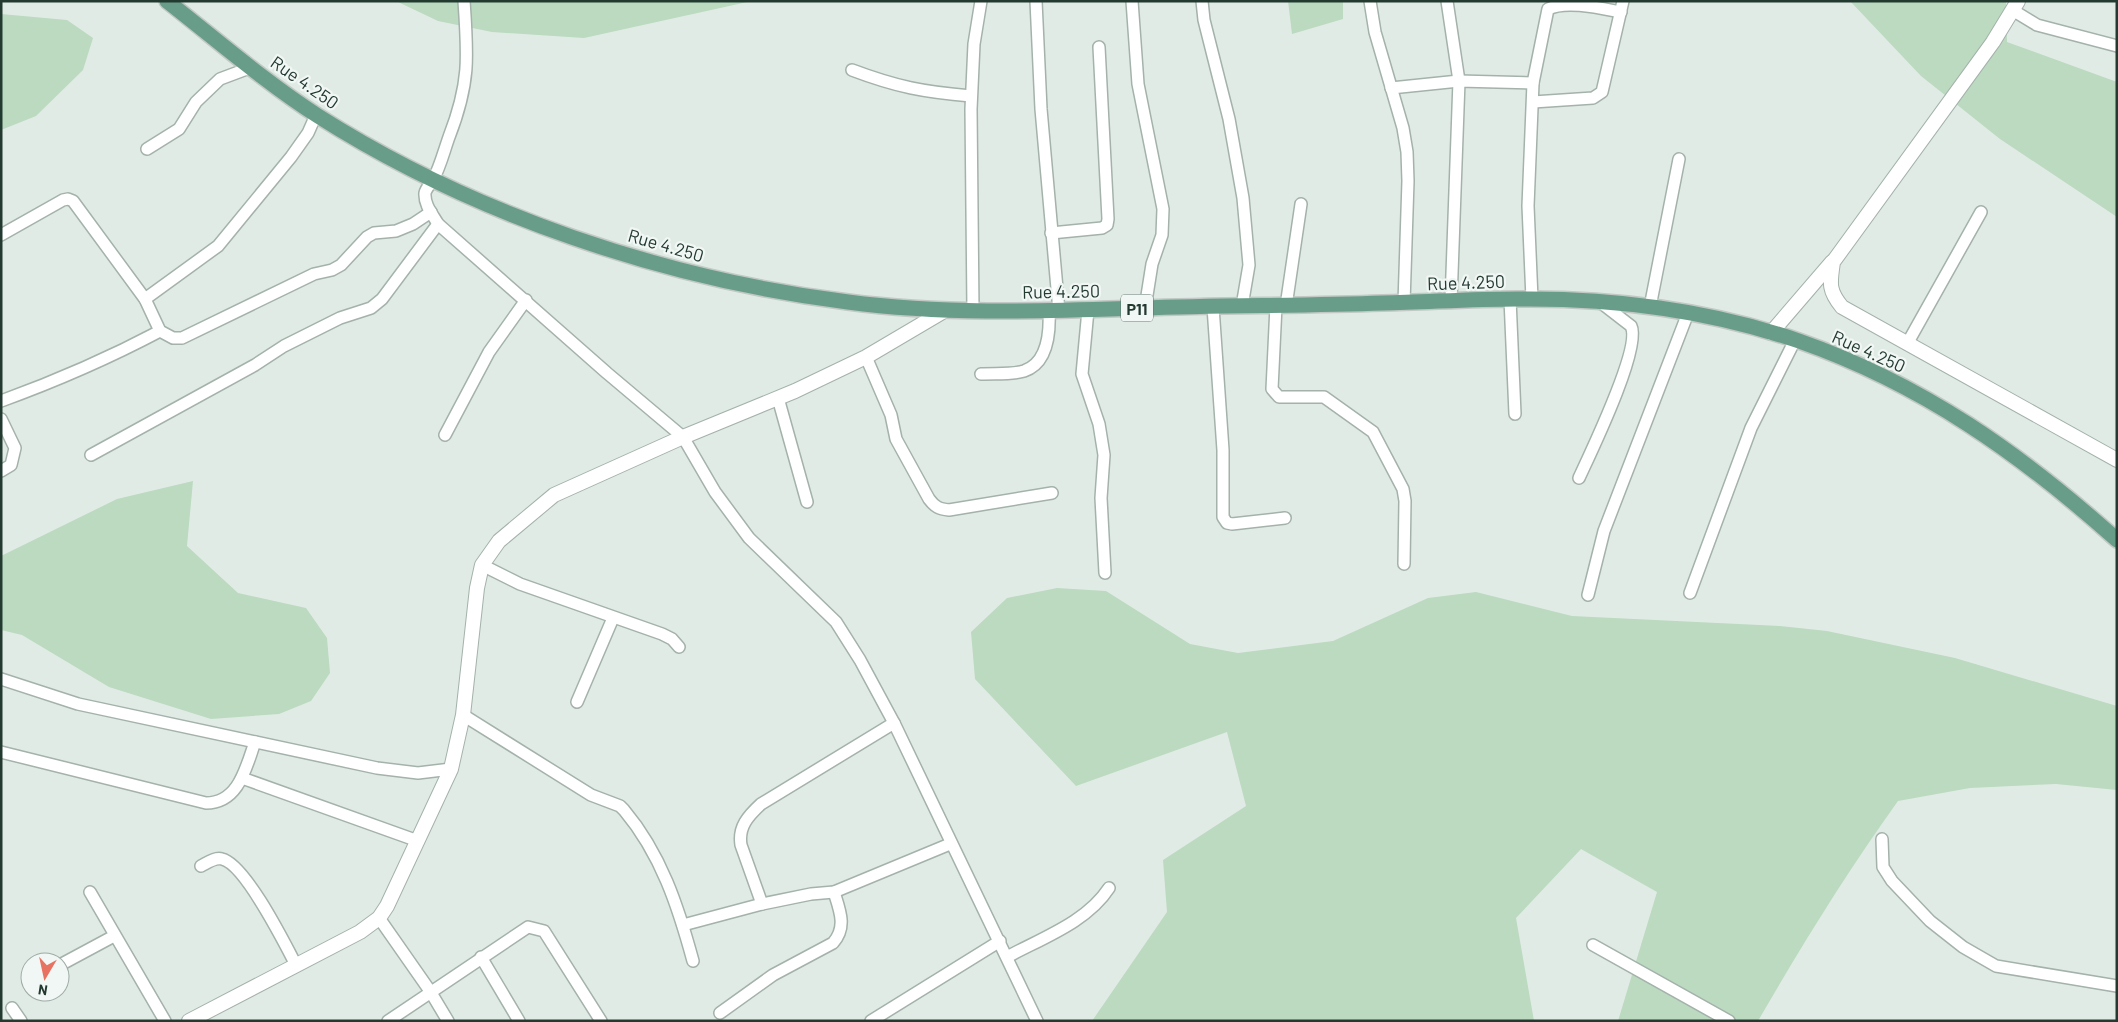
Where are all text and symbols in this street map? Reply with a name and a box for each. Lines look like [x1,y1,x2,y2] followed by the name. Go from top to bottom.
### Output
[267,51,343,113] street label: Rue 4.250
[626,224,706,266] street label: Rue 4.250
[1427,270,1505,294] street label: Rue 4.250
[1022,279,1100,303] street label: Rue 4.250
[1121,294,1153,322] road number: P11
[1829,325,1909,377] street label: Rue 4.250
[20,952,70,1002] north arrow
[37,981,49,999] text: N

